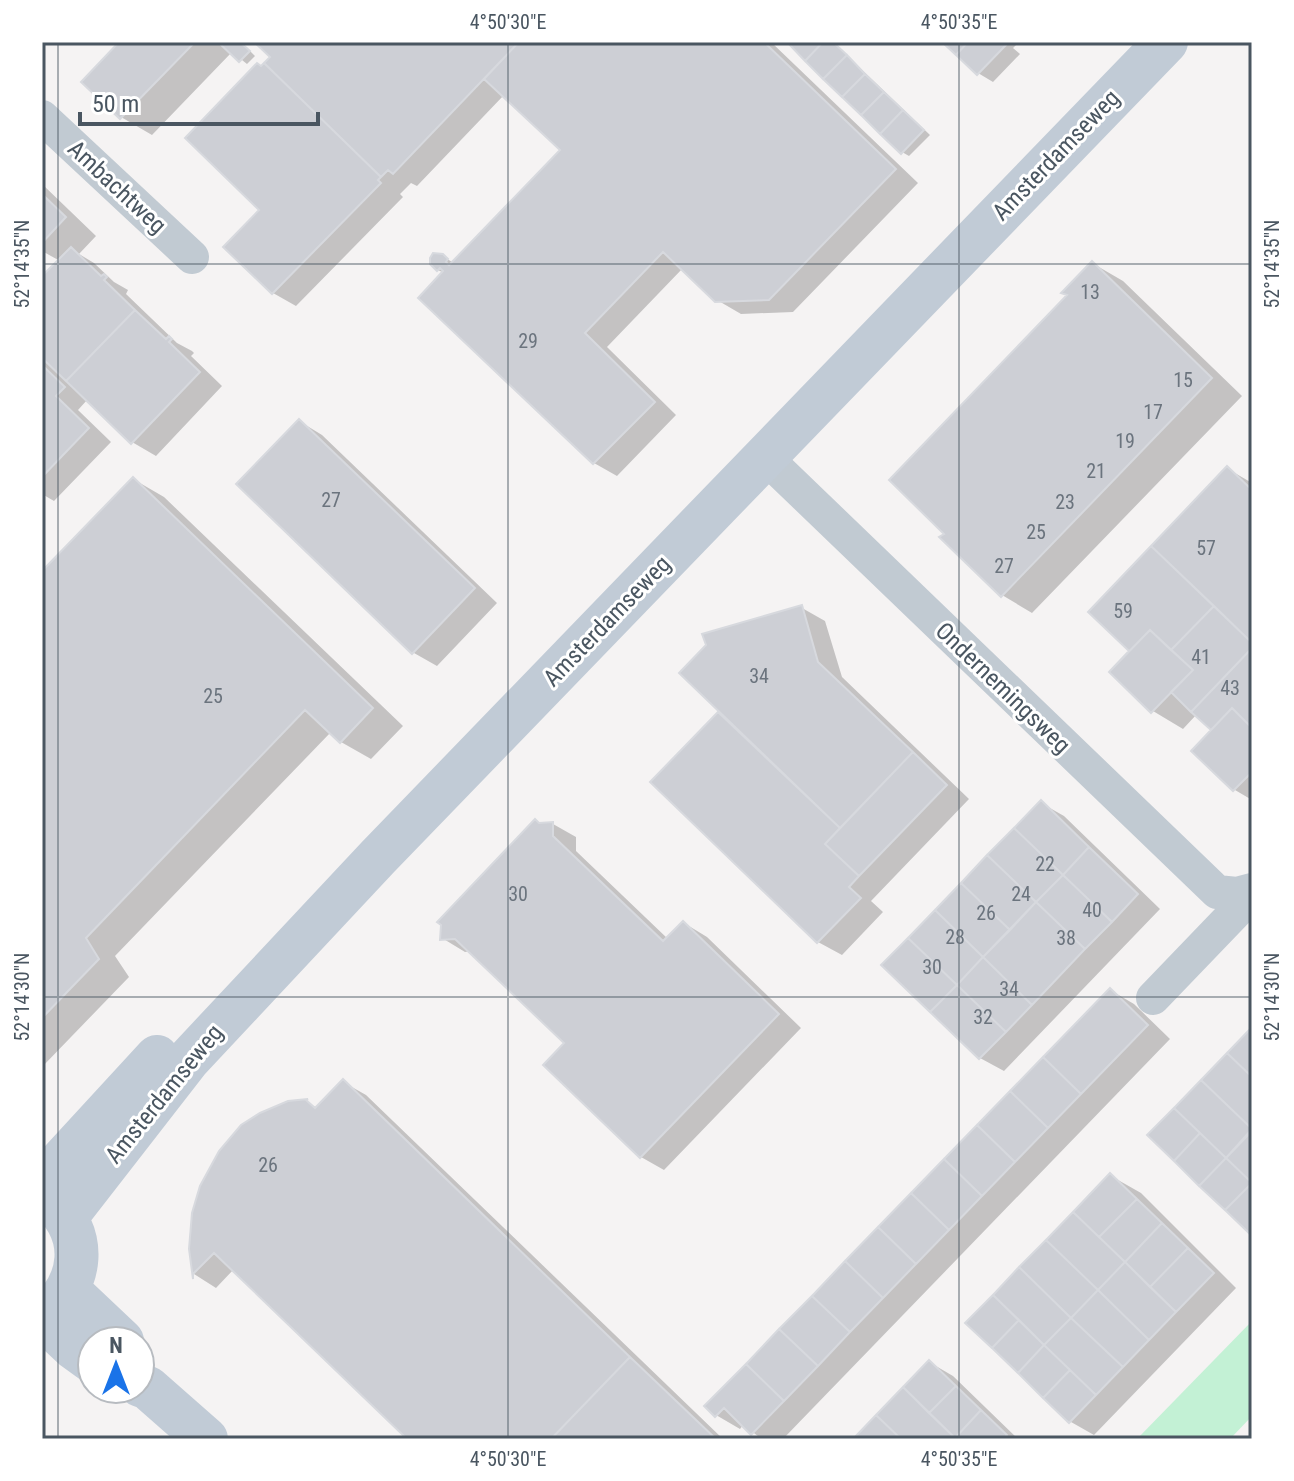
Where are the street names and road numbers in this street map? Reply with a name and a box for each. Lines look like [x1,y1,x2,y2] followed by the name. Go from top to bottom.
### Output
[987,84,1125,226] street label: Amsterdamseweg
[62,135,172,239] street label: Ambachtweg
[538,550,676,692] street label: Amsterdamseweg
[930,617,1076,759] street label: Ondernemingsweg
[99,1019,229,1169] street label: Amsterdamseweg

